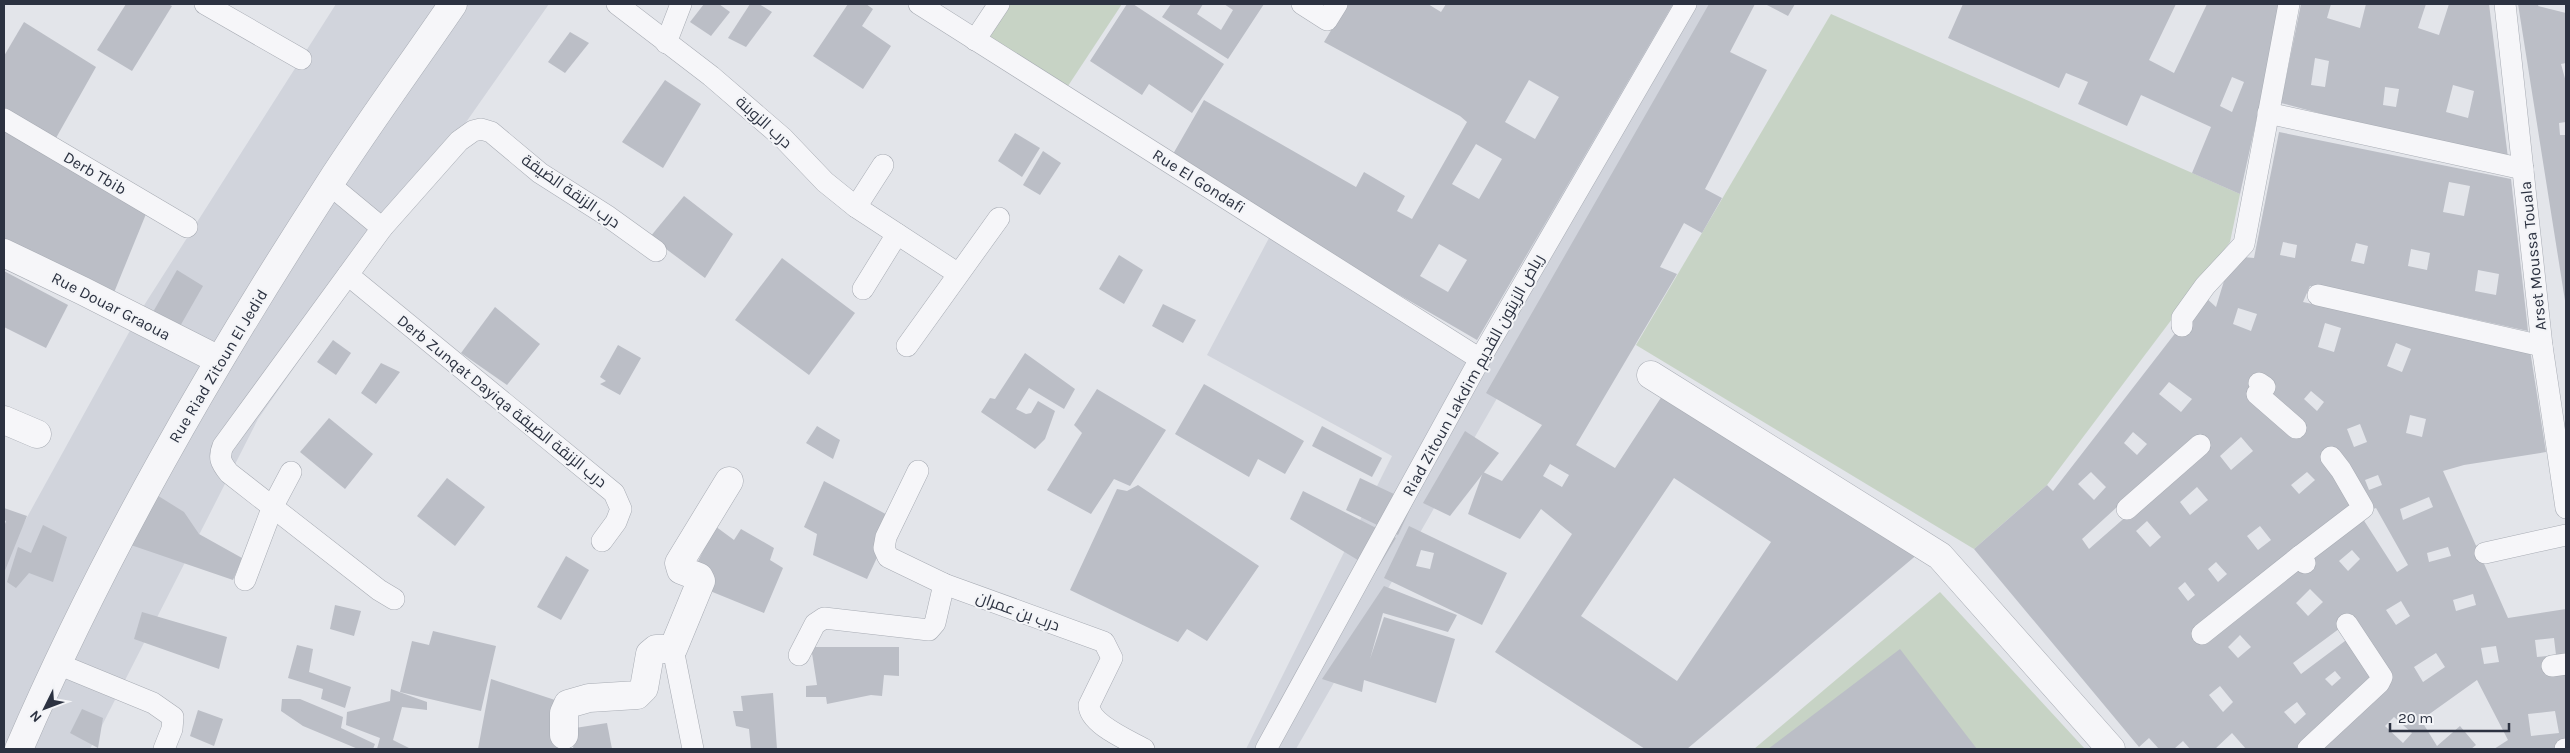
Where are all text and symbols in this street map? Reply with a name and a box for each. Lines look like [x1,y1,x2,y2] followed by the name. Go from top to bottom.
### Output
[732,92,796,152] street label: درب الزوبنة
[1149,145,1249,217] street label: Rue El Gondafi
[60,147,130,199] street label: Derb Tbib
[518,150,624,232] street label: درب الزنقة الضيقة
[2516,180,2550,332] street label: Arset Moussa Touala
[1398,250,1550,501] street label: Riad Zitoun Lakdim رياض الزيتون القديم
[48,268,174,344] street label: Rue Douar Graoua
[165,286,271,446] street label: Rue Riad Zitoun El Jedid
[393,311,611,491] street label: Derb Zunqat Dayiqa درب الزنقة الضيقة
[973,587,1062,636] street label: درب بن عمران
[20,683,70,733] north arrow
[2390,700,2509,732] scale bar
[26,707,45,726] text: N
[2398,709,2433,727] text: 20 m

